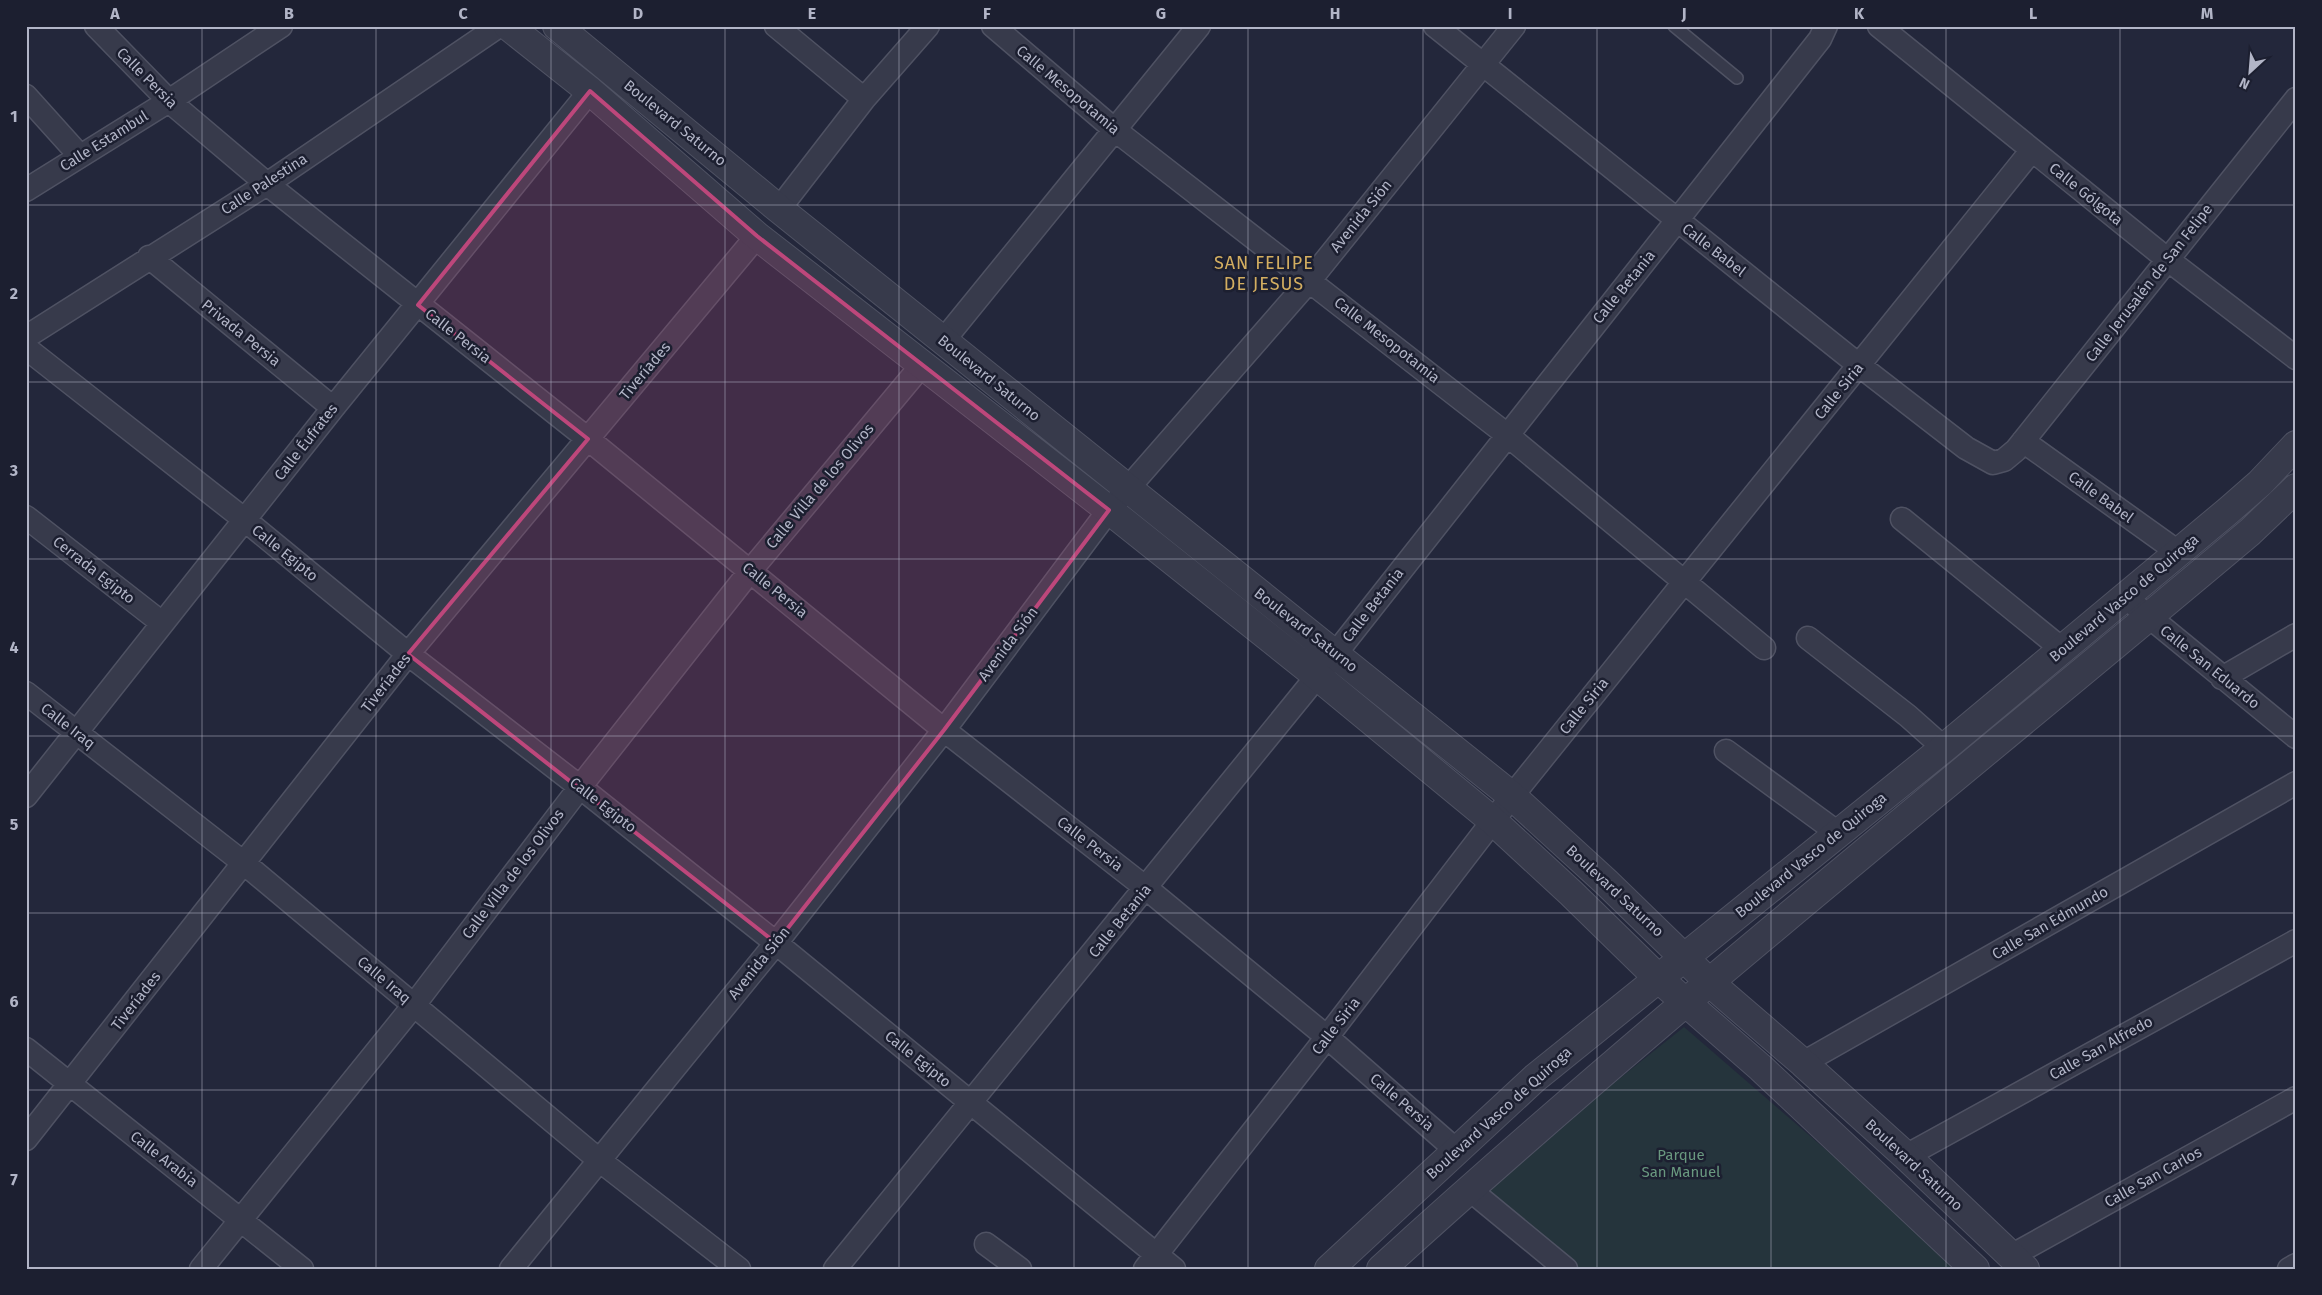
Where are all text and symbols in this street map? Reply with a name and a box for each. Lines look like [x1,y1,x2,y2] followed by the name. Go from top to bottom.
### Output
[109,4,120,23] text: A
[284,4,294,23] text: B
[458,4,468,23] text: C
[633,4,643,23] text: D
[808,4,816,23] text: E
[983,4,991,23] text: F
[1156,4,1166,23] text: G
[1330,4,1340,23] text: H
[1508,4,1512,23] text: I
[1680,4,1687,23] text: J
[1854,4,1865,23] text: K
[2029,4,2037,23] text: L
[2201,4,2214,23] text: M
[1013,42,1123,138] street label: Calle Mesopotamia
[113,44,181,112] street label: Calle Persia
[2224,48,2274,98] north arrow
[2237,74,2252,93] text: N
[620,76,730,170] street label: Boulevard Saturno
[57,106,152,175] street label: Calle Estambul
[10,107,18,126] text: 1
[218,149,310,219] street label: Calle Palestina
[2046,159,2126,229] street label: Calle Gólgota
[1326,176,1396,256] street label: Avenida Sión
[2082,200,2216,366] street label: Calle Jerusalén de San Felipe
[1679,220,1750,281] street label: Calle Babel
[1589,247,1659,327] street label: Calle Betania
[1214,252,1314,295] district label: SAN FELIPE DE JESUS
[10,284,18,303] text: 2
[1331,293,1443,387] street label: Calle Mesopotamia
[198,296,284,370] street label: Privada Persia
[422,305,494,367] street label: Calle Persia
[934,331,1044,425] street label: Boulevard Saturno
[616,338,674,404] street label: Tiveríades
[1811,359,1867,423] street label: Calle Siria
[270,400,342,484] street label: Calle Éufrates
[762,420,878,552] street label: Calle Villa de los Olivos
[9,461,18,480] text: 3
[2065,467,2137,527] street label: Calle Babel
[248,521,322,585] street label: Calle Egipto
[2046,530,2202,666] street label: Boulevard Vasco de Quiroga
[49,532,139,608] street label: Cerrada Egipto
[739,558,811,622] street label: Calle Persia
[1338,564,1408,646] street label: Calle Betania
[1251,584,1361,676] street label: Boulevard Saturno
[974,603,1042,685] street label: Avenida Sión
[2157,621,2263,713] street label: Calle San Eduardo
[9,638,19,657] text: 4
[357,650,415,716] street label: Tiveríades
[1556,674,1612,738] street label: Calle Siria
[37,699,99,753] street label: Calle Iraq
[566,773,640,837] street label: Calle Egipto
[1732,788,1890,922] street label: Boulevard Vasco de Quiroga
[458,806,568,942] street label: Calle Villa de los Olivos
[1054,813,1126,875] street label: Calle Persia
[10,815,19,834] text: 5
[1563,841,1667,941] street label: Boulevard Saturno
[1085,881,1155,961] street label: Calle Betania
[1989,882,2111,964] street label: Calle San Edmundo
[724,923,794,1003] street label: Avenida Sión
[354,953,414,1007] street label: Calle Iraq
[107,968,165,1034] street label: Tiveríades
[9,992,19,1011] text: 6
[1308,994,1364,1058] street label: Calle Siria
[2046,1012,2156,1084] street label: Calle San Alfredo
[881,1027,955,1091] street label: Calle Egipto
[1423,1043,1575,1183] street label: Boulevard Vasco de Quiroga
[1366,1069,1438,1135] street label: Calle Persia
[1862,1115,1966,1215] street label: Boulevard Saturno
[127,1127,201,1191] street label: Calle Arabia
[2101,1143,2205,1211] street label: Calle San Carlos
[1641,1146,1721,1181] park label: Parque San Manuel
[10,1170,18,1189] text: 7

